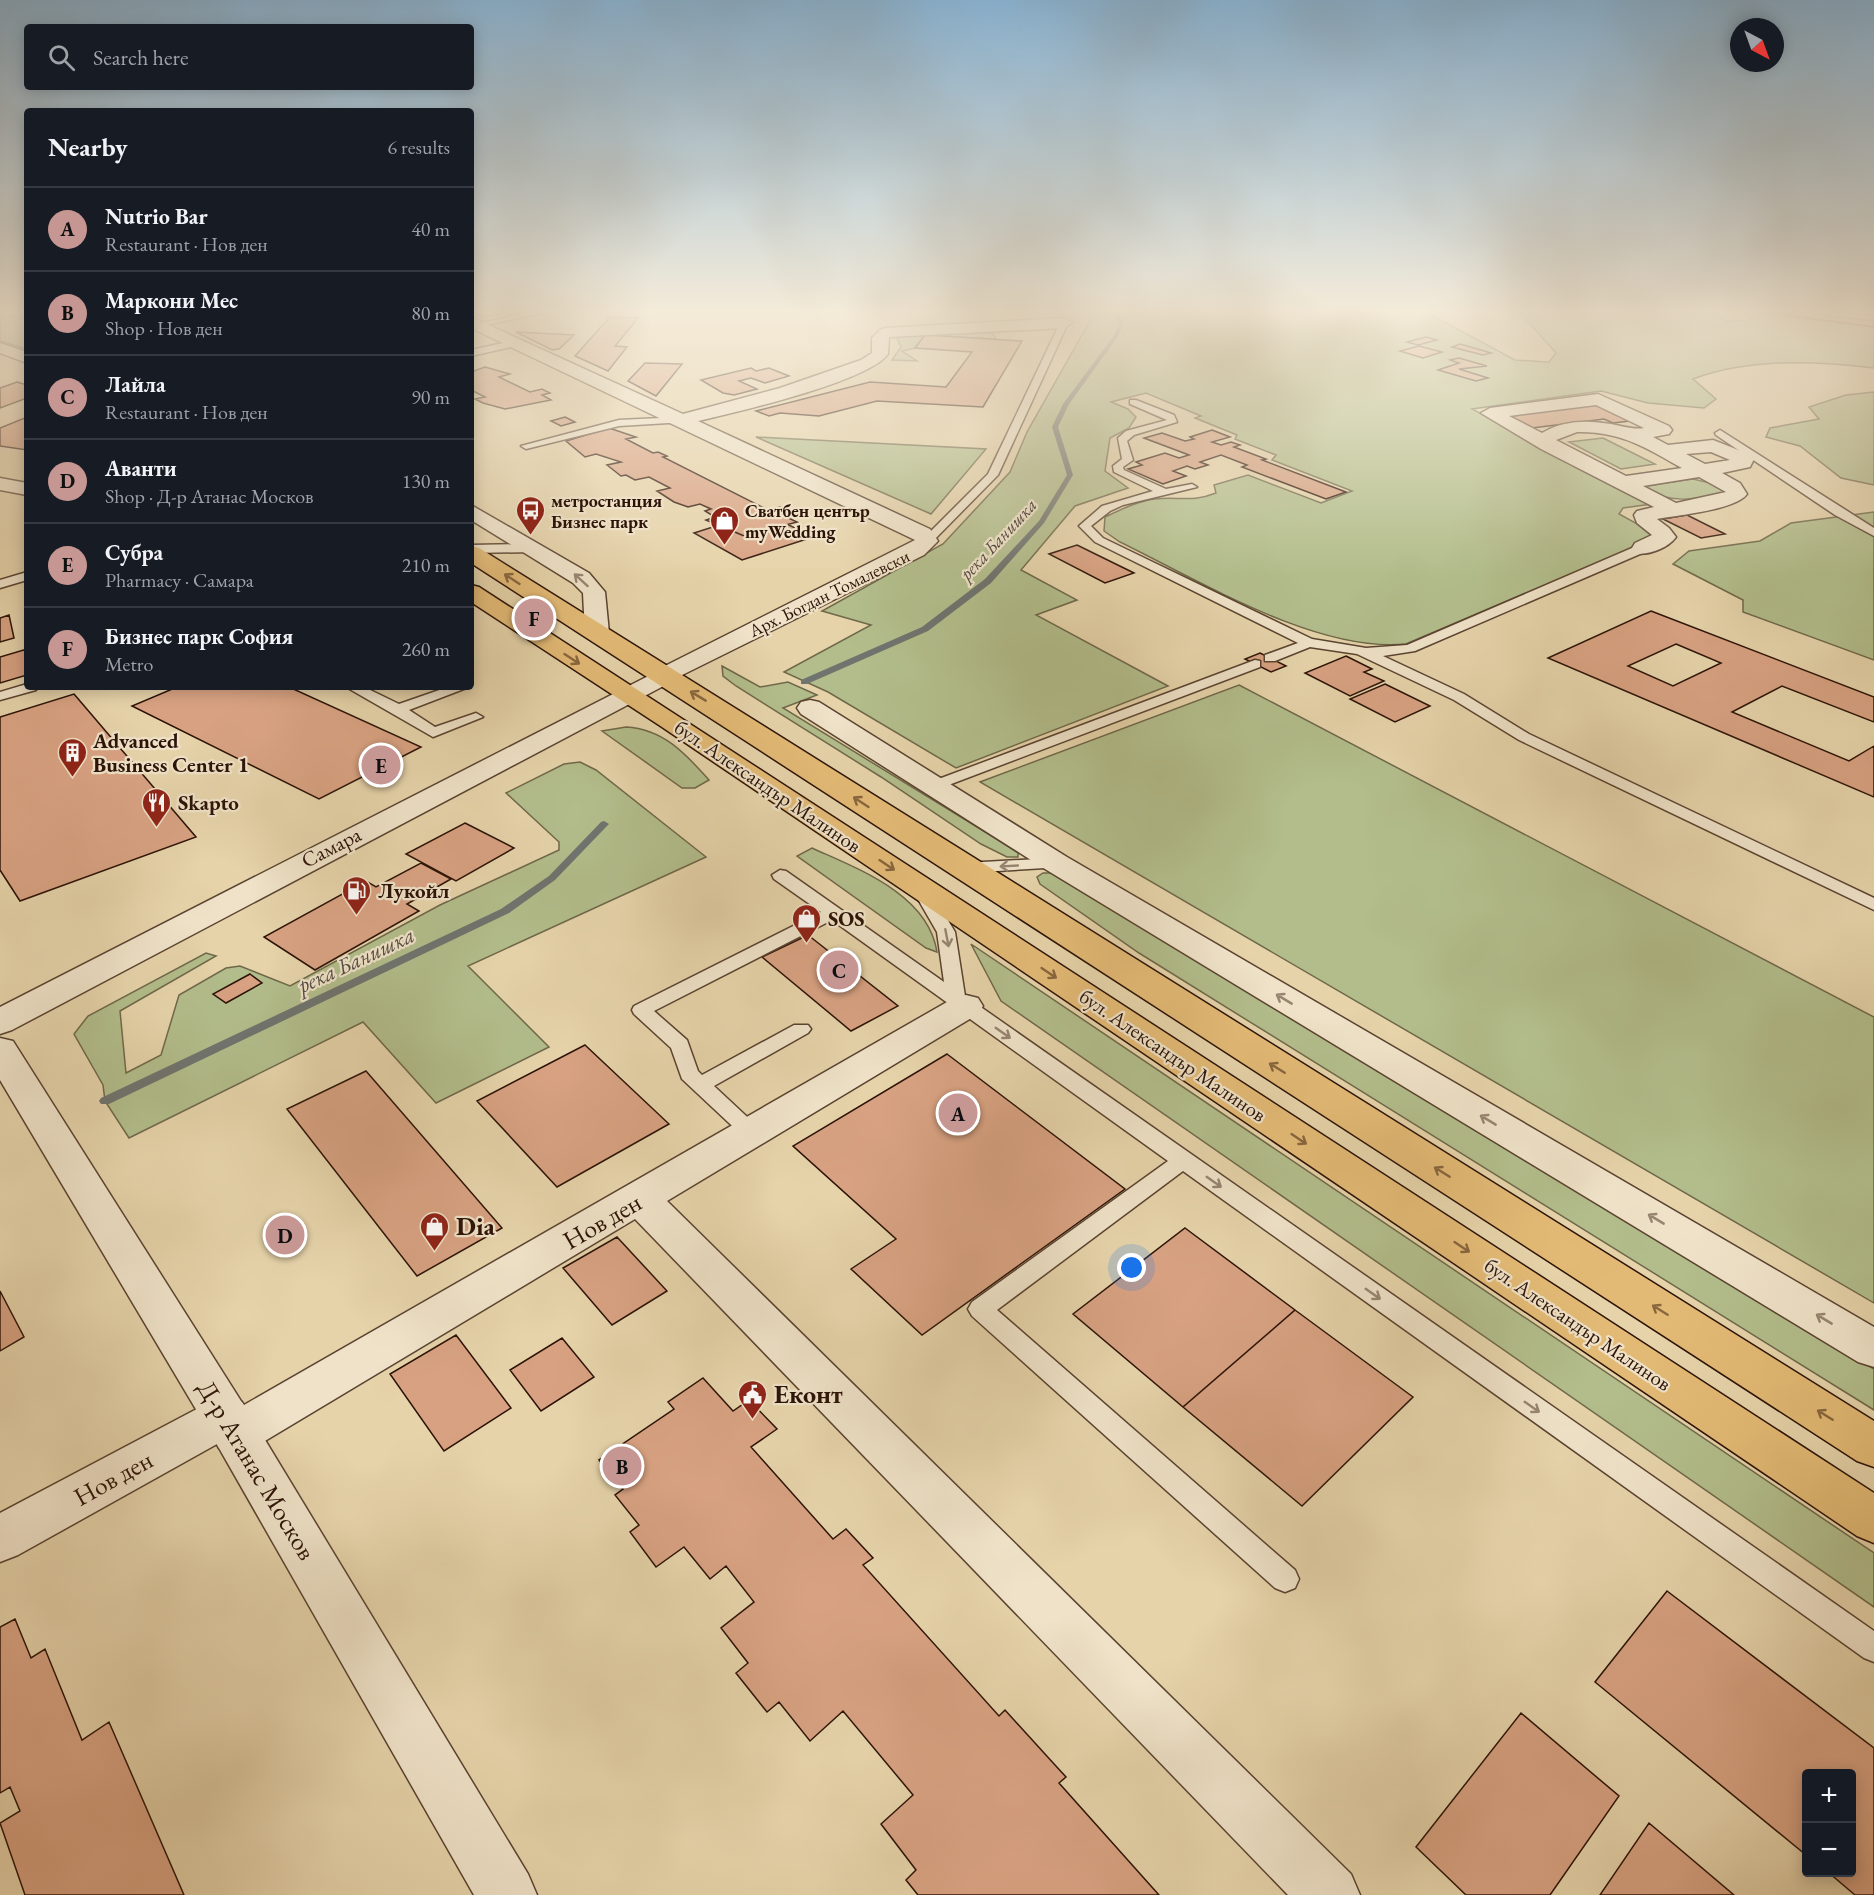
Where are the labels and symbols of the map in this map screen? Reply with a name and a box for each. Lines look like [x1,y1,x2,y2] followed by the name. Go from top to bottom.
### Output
[1730,18,1784,72] north arrow
[551,489,663,533] place label: метростанция Бизнес парк
[514,494,546,536] bus stop icon: метростанция Бизнес парк
[953,494,1042,587] water label: река Банишка
[745,499,870,543] place label: Сватбен център myWedding
[708,504,740,546] shop icon: Сватбен център myWedding
[744,544,914,642] street label: Арх. Богдан Томалевски
[504,572,521,584] one-way arrow
[574,573,589,587] one-way arrow
[514,596,554,640] pin: F
[564,653,580,665] one-way arrow
[690,689,707,701] one-way arrow
[669,713,867,859] street label: бул. Александър Малинов
[92,727,249,778] place label: Advanced Business Center 1
[56,736,88,778] building icon: Advanced Business Center 1
[362,742,400,788] pin: E
[141,786,173,828] restaurant icon: Skapto
[178,789,239,816] place label: Skapto
[853,796,870,808] one-way arrow
[297,820,366,873] street label: Самара
[878,859,895,871] one-way arrow
[1000,860,1020,871] one-way arrow
[341,874,373,916] fuel station icon: Лукойл
[378,877,450,904] place label: Лукойл
[791,902,823,944] shop icon: SOS
[828,905,865,932] place label: SOS
[290,920,419,1001] water label: река Банишка
[942,928,953,948] one-way arrow
[820,948,858,992] pin: C
[1041,967,1057,979] one-way arrow
[1074,982,1272,1128] street label: бул. Александър Малинов
[1276,992,1293,1004] one-way arrow
[995,1027,1011,1039] one-way arrow
[1269,1061,1286,1073] one-way arrow
[938,1090,978,1136] pin: A
[1480,1113,1497,1125] one-way arrow
[1291,1133,1307,1145] one-way arrow
[1434,1166,1451,1178] one-way arrow
[1205,1176,1221,1188] one-way arrow
[556,1185,648,1257] street label: Нов ден
[456,1209,496,1243] place label: Dia
[419,1210,451,1252] shop icon: Dia
[266,1212,304,1258] pin: D
[1648,1213,1665,1225] one-way arrow
[1453,1241,1470,1253] one-way arrow
[1479,1251,1677,1397] street label: бул. Александър Малинов
[1117,1253,1146,1282] your location
[1365,1288,1381,1300] one-way arrow
[1652,1304,1669,1316] one-way arrow
[1816,1312,1833,1324] one-way arrow
[190,1374,324,1566] street label: Д-р Атанас Москов
[774,1377,843,1411] place label: Еконт
[737,1378,769,1420] public building icon: Еконт
[1524,1401,1540,1413] one-way arrow
[1816,1408,1833,1421] one-way arrow
[67,1442,159,1514] street label: Нов ден
[602,1444,642,1488] pin: B

